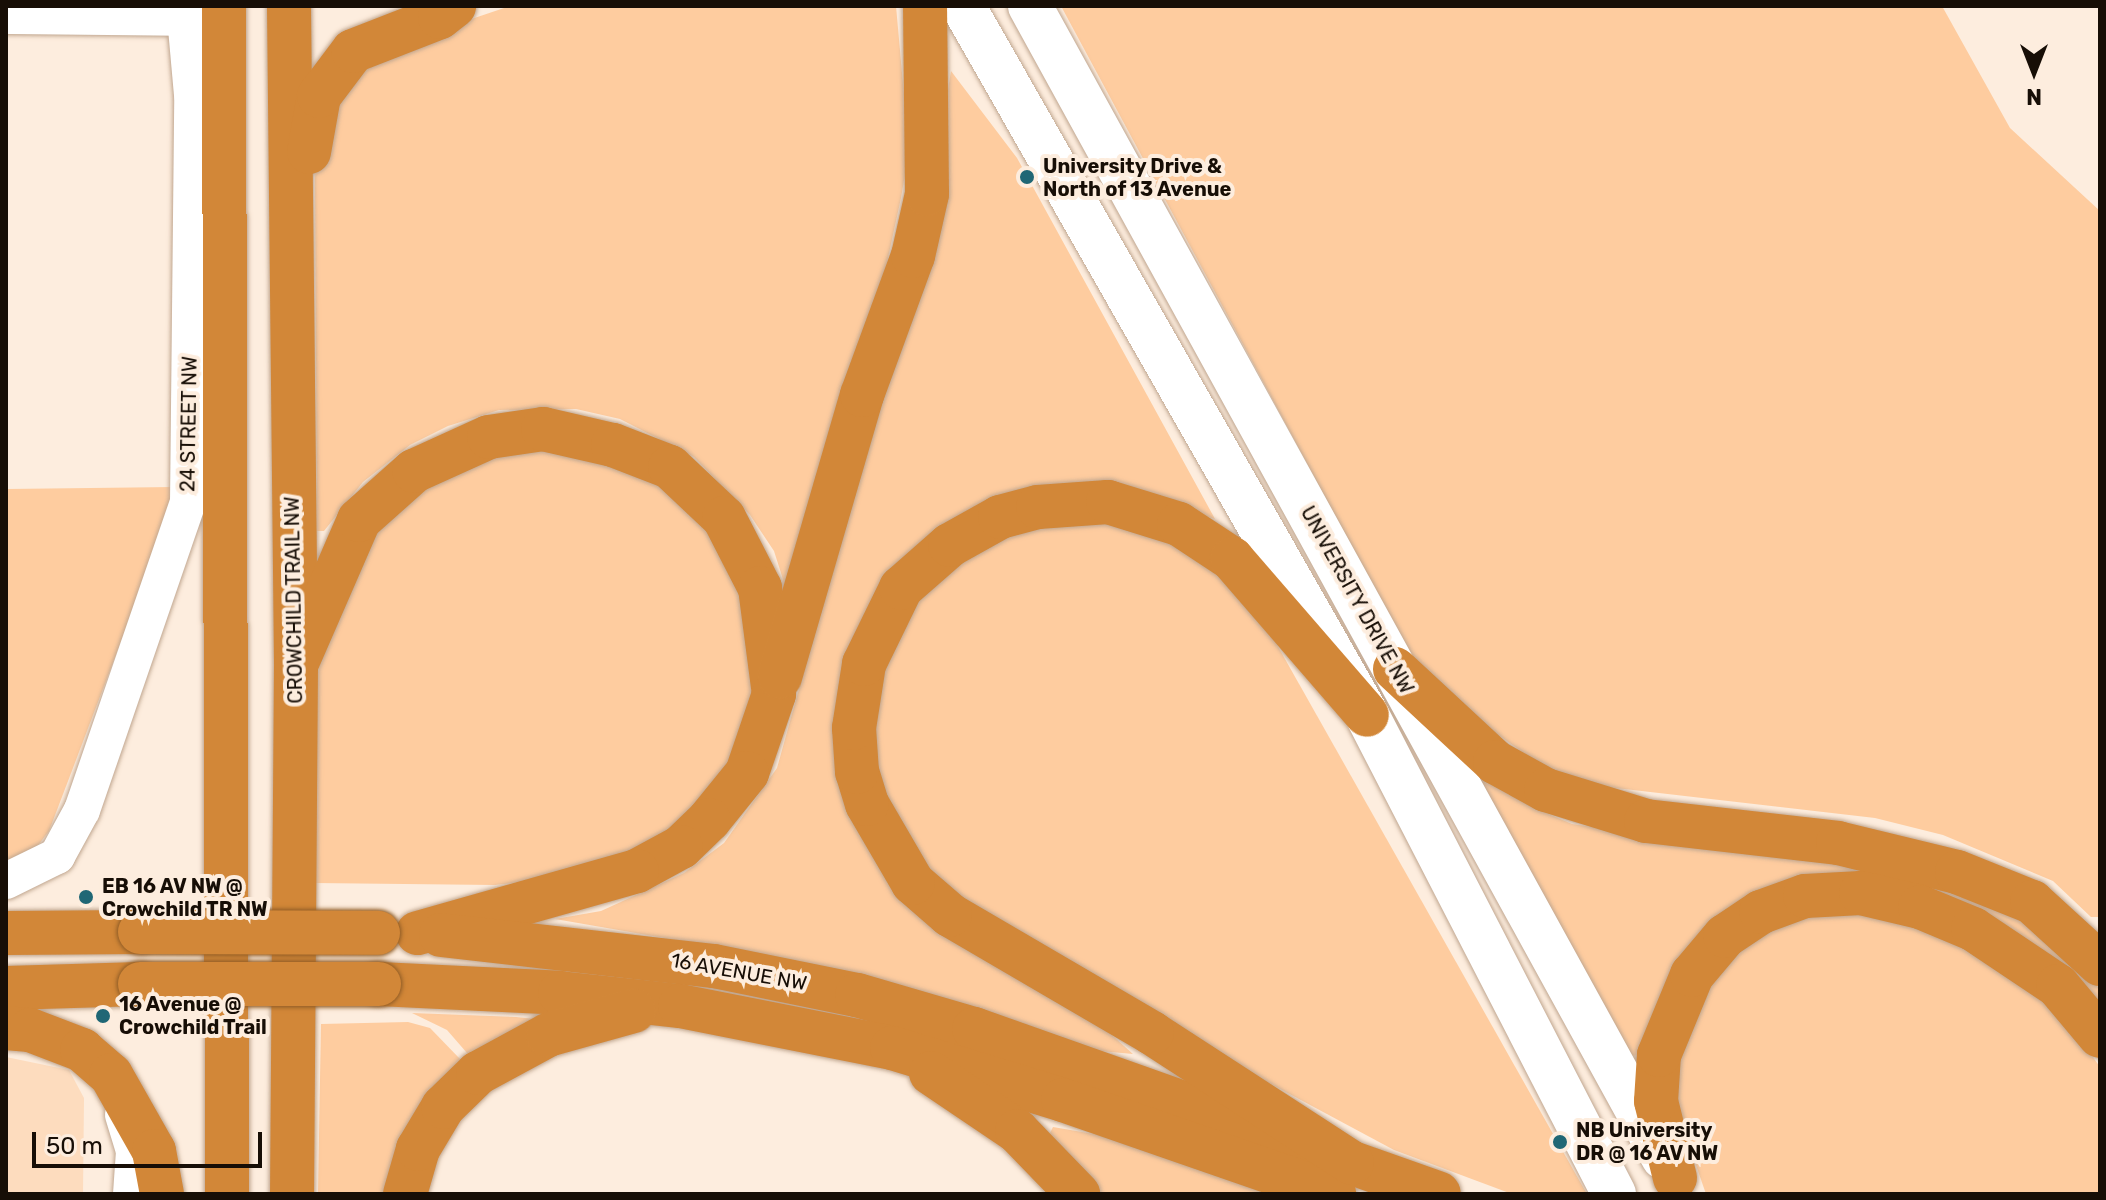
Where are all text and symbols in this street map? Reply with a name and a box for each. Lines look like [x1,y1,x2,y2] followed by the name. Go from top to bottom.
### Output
[1994,32,2074,112] north arrow
[2026,83,2042,110] text: N
[1043,154,1232,201] place label: University Drive & North of 13 Avenue
[1018,168,1036,186] marker: University Drive & North of 13 Avenue
[176,356,202,492] street label: 24 STREET NW
[280,496,308,704] street label: CROWCHILD TRAIL NW
[1295,502,1419,698] street label: UNIVERSITY DRIVE NW
[102,874,268,921] place label: EB 16 AV NW @ Crowchild TR NW
[77,888,95,906] marker: EB 16 AV NW @ Crowchild TR NW
[669,948,809,996] street label: 16 AVENUE NW
[119,992,267,1039] place label: 16 Avenue @ Crowchild Trail
[94,1007,112,1025] marker: 16 Avenue @ Crowchild Trail
[36,1116,266,1166] scale bar
[1576,1118,1719,1165] place label: NB University DR @ 16 AV NW
[46,1132,103,1160] text: 50 m
[1551,1133,1569,1151] marker: NB University DR @ 16 AV NW

